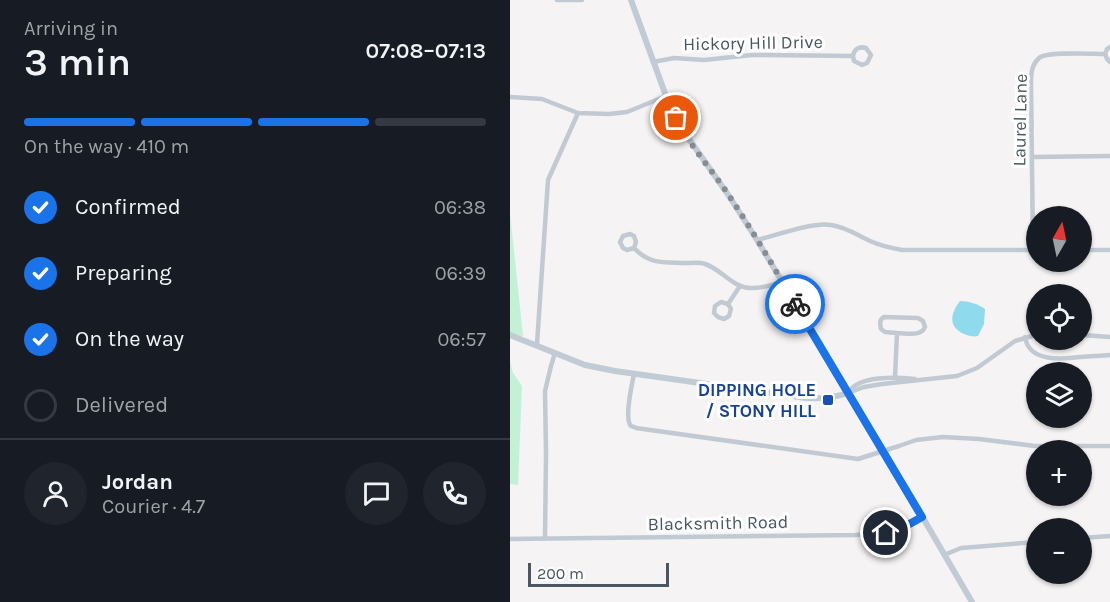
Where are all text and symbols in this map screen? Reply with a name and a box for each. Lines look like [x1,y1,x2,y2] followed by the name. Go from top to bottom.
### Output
[24,17,118,40] text: Arriving in
[683,31,823,55] street label: Hickory Hill Drive
[366,38,486,64] text: 07:08–07:13
[24,39,131,85] text: 3 min
[1008,73,1032,167] street label: Laurel Lane
[650,92,701,143] pin
[659,101,692,134] icon: bag
[24,135,189,158] text: On the way · 410 m
[24,191,57,224] icon: check
[75,194,181,220] text: Confirmed
[434,196,486,219] text: 06:38
[1026,206,1092,272] north arrow
[1026,206,1092,584] map controls
[24,257,57,290] icon: check
[75,260,172,286] text: Preparing
[435,262,486,285] text: 06:39
[765,274,825,334] courier
[1026,284,1092,350] button: locate
[779,288,812,321] icon: bike
[24,323,57,356] icon: check
[75,326,184,352] text: On the way
[437,328,486,351] text: 06:57
[1026,362,1092,428] button: layers
[698,379,816,422] place label: DIPPING HOLE / STONY HILL
[75,392,168,418] text: Delivered
[821,393,835,407] marker: DIPPING HOLE / STONY HILL
[1026,440,1092,506] button: +
[24,462,87,525] button: person
[345,462,408,525] button: chat
[423,462,486,525] button: phone
[102,469,173,495] text: Jordan
[102,495,205,518] text: Courier · 4.7
[860,507,911,558] pin
[648,511,788,535] street label: Blacksmith Road
[869,516,902,549] icon: home
[1026,518,1092,584] button: −
[528,560,669,588] scale bar
[537,564,584,583] text: 200 m

